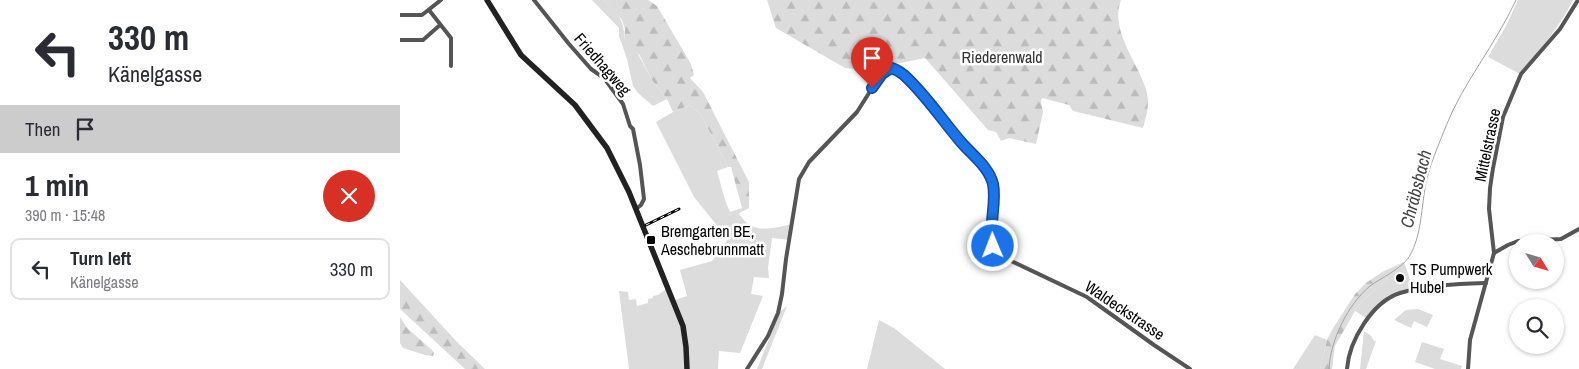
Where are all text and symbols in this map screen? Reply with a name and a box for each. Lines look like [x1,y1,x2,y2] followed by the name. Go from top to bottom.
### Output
[108,14,189,61] text: 330 m
[25,20,90,85] icon: left
[570,28,637,101] street label: Friedhagweg
[851,37,893,88] pin
[858,44,886,72] icon: arrive
[962,46,1042,68] park label: Riederenwald
[108,59,202,89] text: Känelgasse
[1469,106,1505,184] street label: Mittelstrasse
[71,115,99,143] icon: arrive
[25,116,61,142] text: Then
[1394,147,1437,231] water label: Chräbsbach
[25,165,89,205] text: 1 min
[323,170,375,222] button: close
[25,204,105,226] text: 390 m · 15:48
[966,219,1018,271] position arrow
[660,220,764,260] place label: Bremgarten BE, Aeschebrunnmatt
[645,234,657,246] marker: Bremgarten BE, Aeschebrunnmatt
[1509,234,1564,289] north arrow
[1509,234,1564,354] map controls
[70,245,131,271] text: Turn left
[27,255,55,283] icon: left
[330,256,373,282] text: 330 m
[1410,258,1493,298] place label: TS Pumpwerk Hubel
[70,271,139,293] text: Känelgasse
[1394,272,1406,284] marker: TS Pumpwerk Hubel
[1081,275,1169,345] street label: Waldeckstrasse
[1509,299,1564,354] button: search

